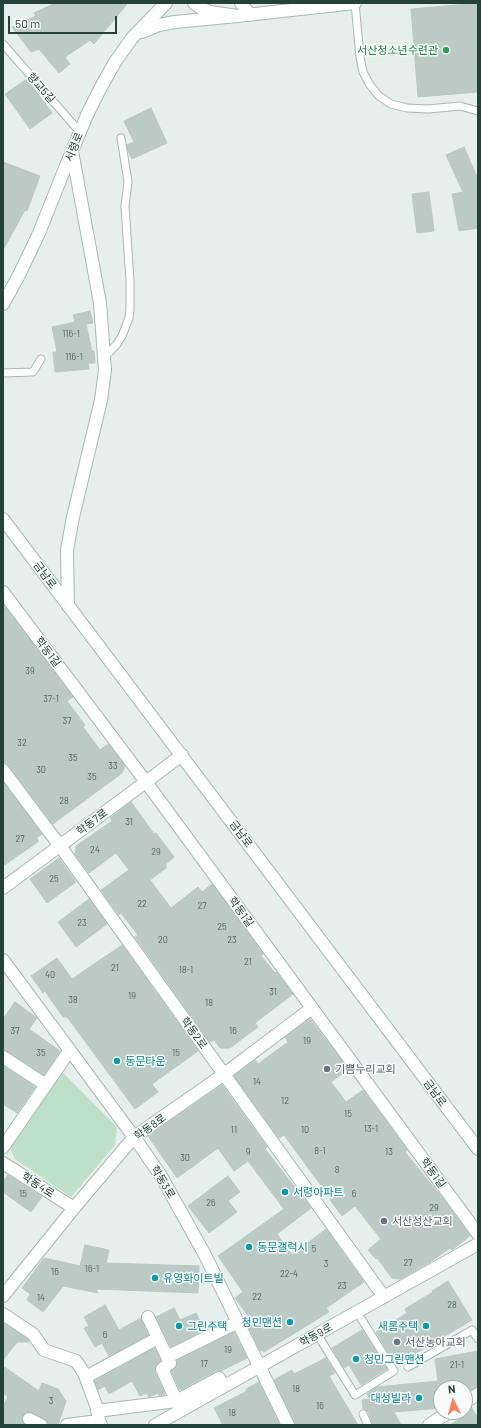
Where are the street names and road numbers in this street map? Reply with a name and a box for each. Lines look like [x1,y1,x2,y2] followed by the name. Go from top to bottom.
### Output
[24,70,58,106] street label: 향교5길
[62,130,86,164] street label: 서령로
[31,559,59,591] street label: 금남로
[32,634,64,670] street label: 학동1길
[74,806,110,838] street label: 학동7로
[227,818,255,850] street label: 금남로
[226,894,256,930] street label: 학동1길
[178,1014,210,1052] street label: 학동2로
[421,1077,449,1109] street label: 금남로
[132,1111,168,1143] street label: 학동8로
[418,1155,448,1191] street label: 학동1길
[148,1163,178,1201] street label: 학동3로
[19,1170,57,1200] street label: 학동4로
[297,1320,335,1350] street label: 학동9로

